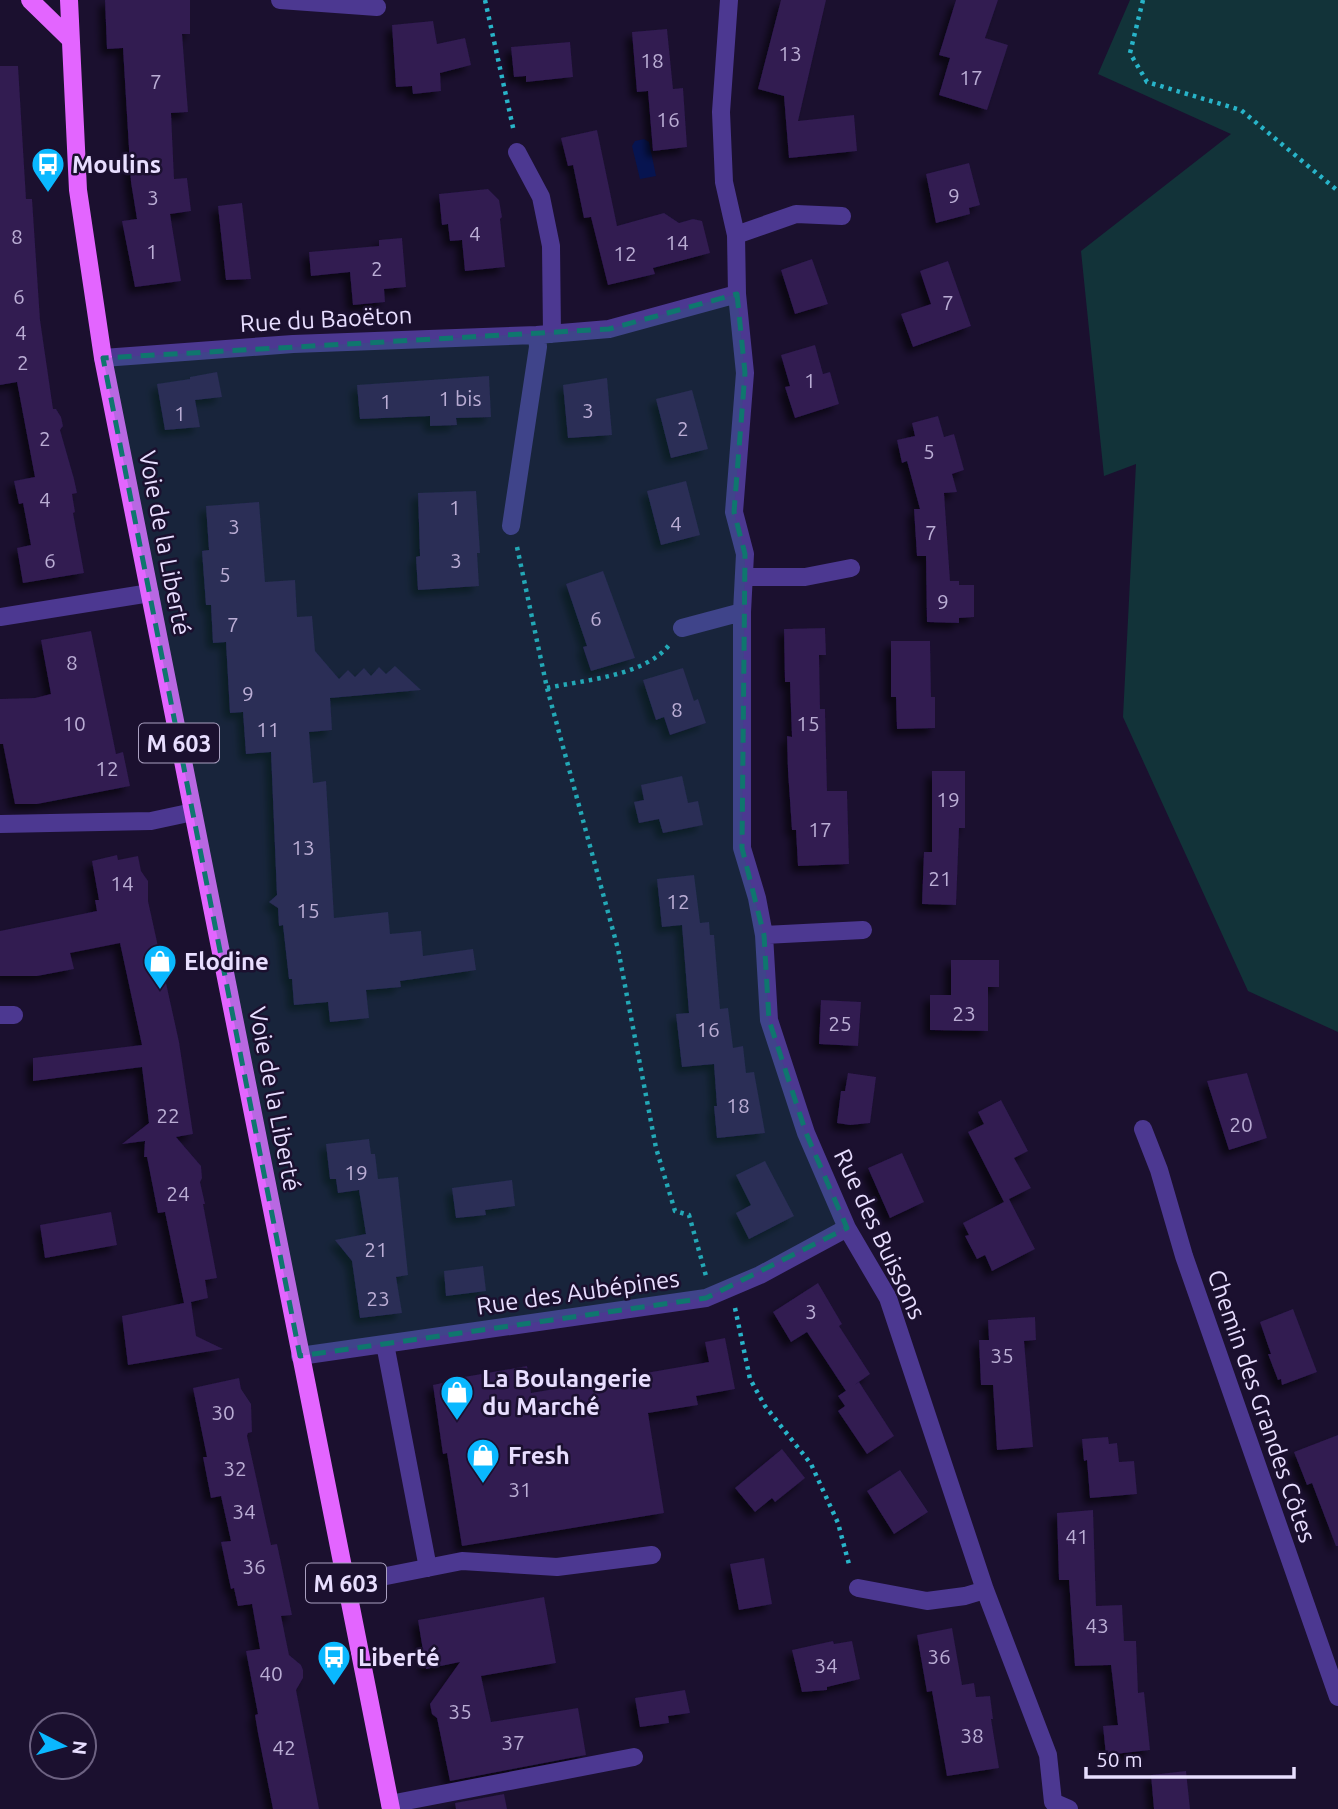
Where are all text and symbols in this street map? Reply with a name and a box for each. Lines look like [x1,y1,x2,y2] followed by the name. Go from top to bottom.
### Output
[778,41,802,65] house number: 13
[640,48,664,72] house number: 18
[959,65,983,89] house number: 17
[150,69,162,93] house number: 7
[656,107,680,131] house number: 16
[29,145,67,194] bus stop icon: Moulins
[72,151,161,178] place label: Moulins
[948,183,960,207] house number: 9
[147,185,159,209] house number: 3
[469,221,481,245] house number: 4
[11,224,23,248] house number: 8
[665,230,689,254] house number: 14
[146,239,158,263] house number: 1
[613,241,637,265] house number: 12
[371,256,383,280] house number: 2
[13,284,25,308] house number: 6
[942,290,954,314] house number: 7
[239,301,413,337] street label: Rue du Baoëton
[15,320,27,344] house number: 4
[17,350,29,374] house number: 2
[804,368,816,392] house number: 1
[438,386,482,410] house number: 1 bis
[380,389,392,413] house number: 1
[582,398,594,422] house number: 3
[174,401,186,425] house number: 1
[677,416,689,440] house number: 2
[39,426,51,450] house number: 2
[923,439,935,463] house number: 5
[134,449,196,637] street label: Voie de la Liberté
[39,487,51,511] house number: 4
[449,495,461,519] house number: 1
[670,511,682,535] house number: 4
[228,514,240,538] house number: 3
[925,520,937,544] house number: 7
[44,548,56,572] house number: 6
[450,548,462,572] house number: 3
[219,562,231,586] house number: 5
[937,589,949,613] house number: 9
[590,606,602,630] house number: 6
[227,612,239,636] house number: 7
[66,650,78,674] house number: 8
[242,681,254,705] house number: 9
[671,697,683,721] house number: 8
[62,711,86,735] house number: 10
[796,711,820,735] house number: 15
[256,717,280,741] house number: 11
[139,723,219,762] road number: M 603
[95,756,119,780] house number: 12
[936,787,960,811] house number: 19
[808,817,832,841] house number: 17
[291,835,315,859] house number: 13
[928,866,952,890] house number: 21
[110,871,134,895] house number: 14
[666,889,690,913] house number: 12
[296,898,320,922] house number: 15
[141,942,179,991] shop icon: Elodine
[184,948,269,975] place label: Elodine
[952,1001,976,1025] house number: 23
[244,1005,306,1193] street label: Voie de la Liberté
[828,1011,852,1035] house number: 25
[696,1017,720,1041] house number: 16
[726,1093,750,1117] house number: 18
[156,1103,180,1127] house number: 22
[1229,1112,1253,1136] house number: 20
[829,1145,931,1323] street label: Rue des Buissons
[344,1160,368,1184] house number: 19
[166,1181,190,1205] house number: 24
[364,1237,388,1261] house number: 21
[475,1264,681,1320] street label: Rue des Aubépines
[1203,1266,1321,1546] street label: Chemin des Grandes Côtes
[366,1286,390,1310] house number: 23
[805,1299,817,1323] house number: 3
[990,1343,1014,1367] house number: 35
[482,1365,652,1420] place label: La Boulangerie du Marché
[438,1373,476,1422] shop icon: La Boulangerie du Marché
[211,1400,235,1424] house number: 30
[464,1436,502,1485] shop icon: Fresh
[508,1442,570,1469] place label: Fresh
[223,1456,247,1480] house number: 32
[508,1477,532,1501] house number: 31
[232,1499,256,1523] house number: 34
[1065,1524,1089,1548] house number: 41
[242,1554,266,1578] house number: 36
[306,1564,386,1602] road number: M 603
[1085,1613,1109,1637] house number: 43
[315,1638,353,1687] bus stop icon: Liberté
[358,1644,440,1671] place label: Liberté
[927,1644,951,1668] house number: 36
[814,1653,838,1677] house number: 34
[259,1661,283,1685] house number: 40
[448,1699,472,1723] house number: 35
[28,1711,98,1781] north arrow
[960,1723,984,1747] house number: 38
[501,1730,525,1754] house number: 37
[272,1735,296,1759] house number: 42
[1086,1736,1294,1780] scale bar
[68,1740,92,1756] text: N
[1096,1747,1143,1771] text: 50 m

